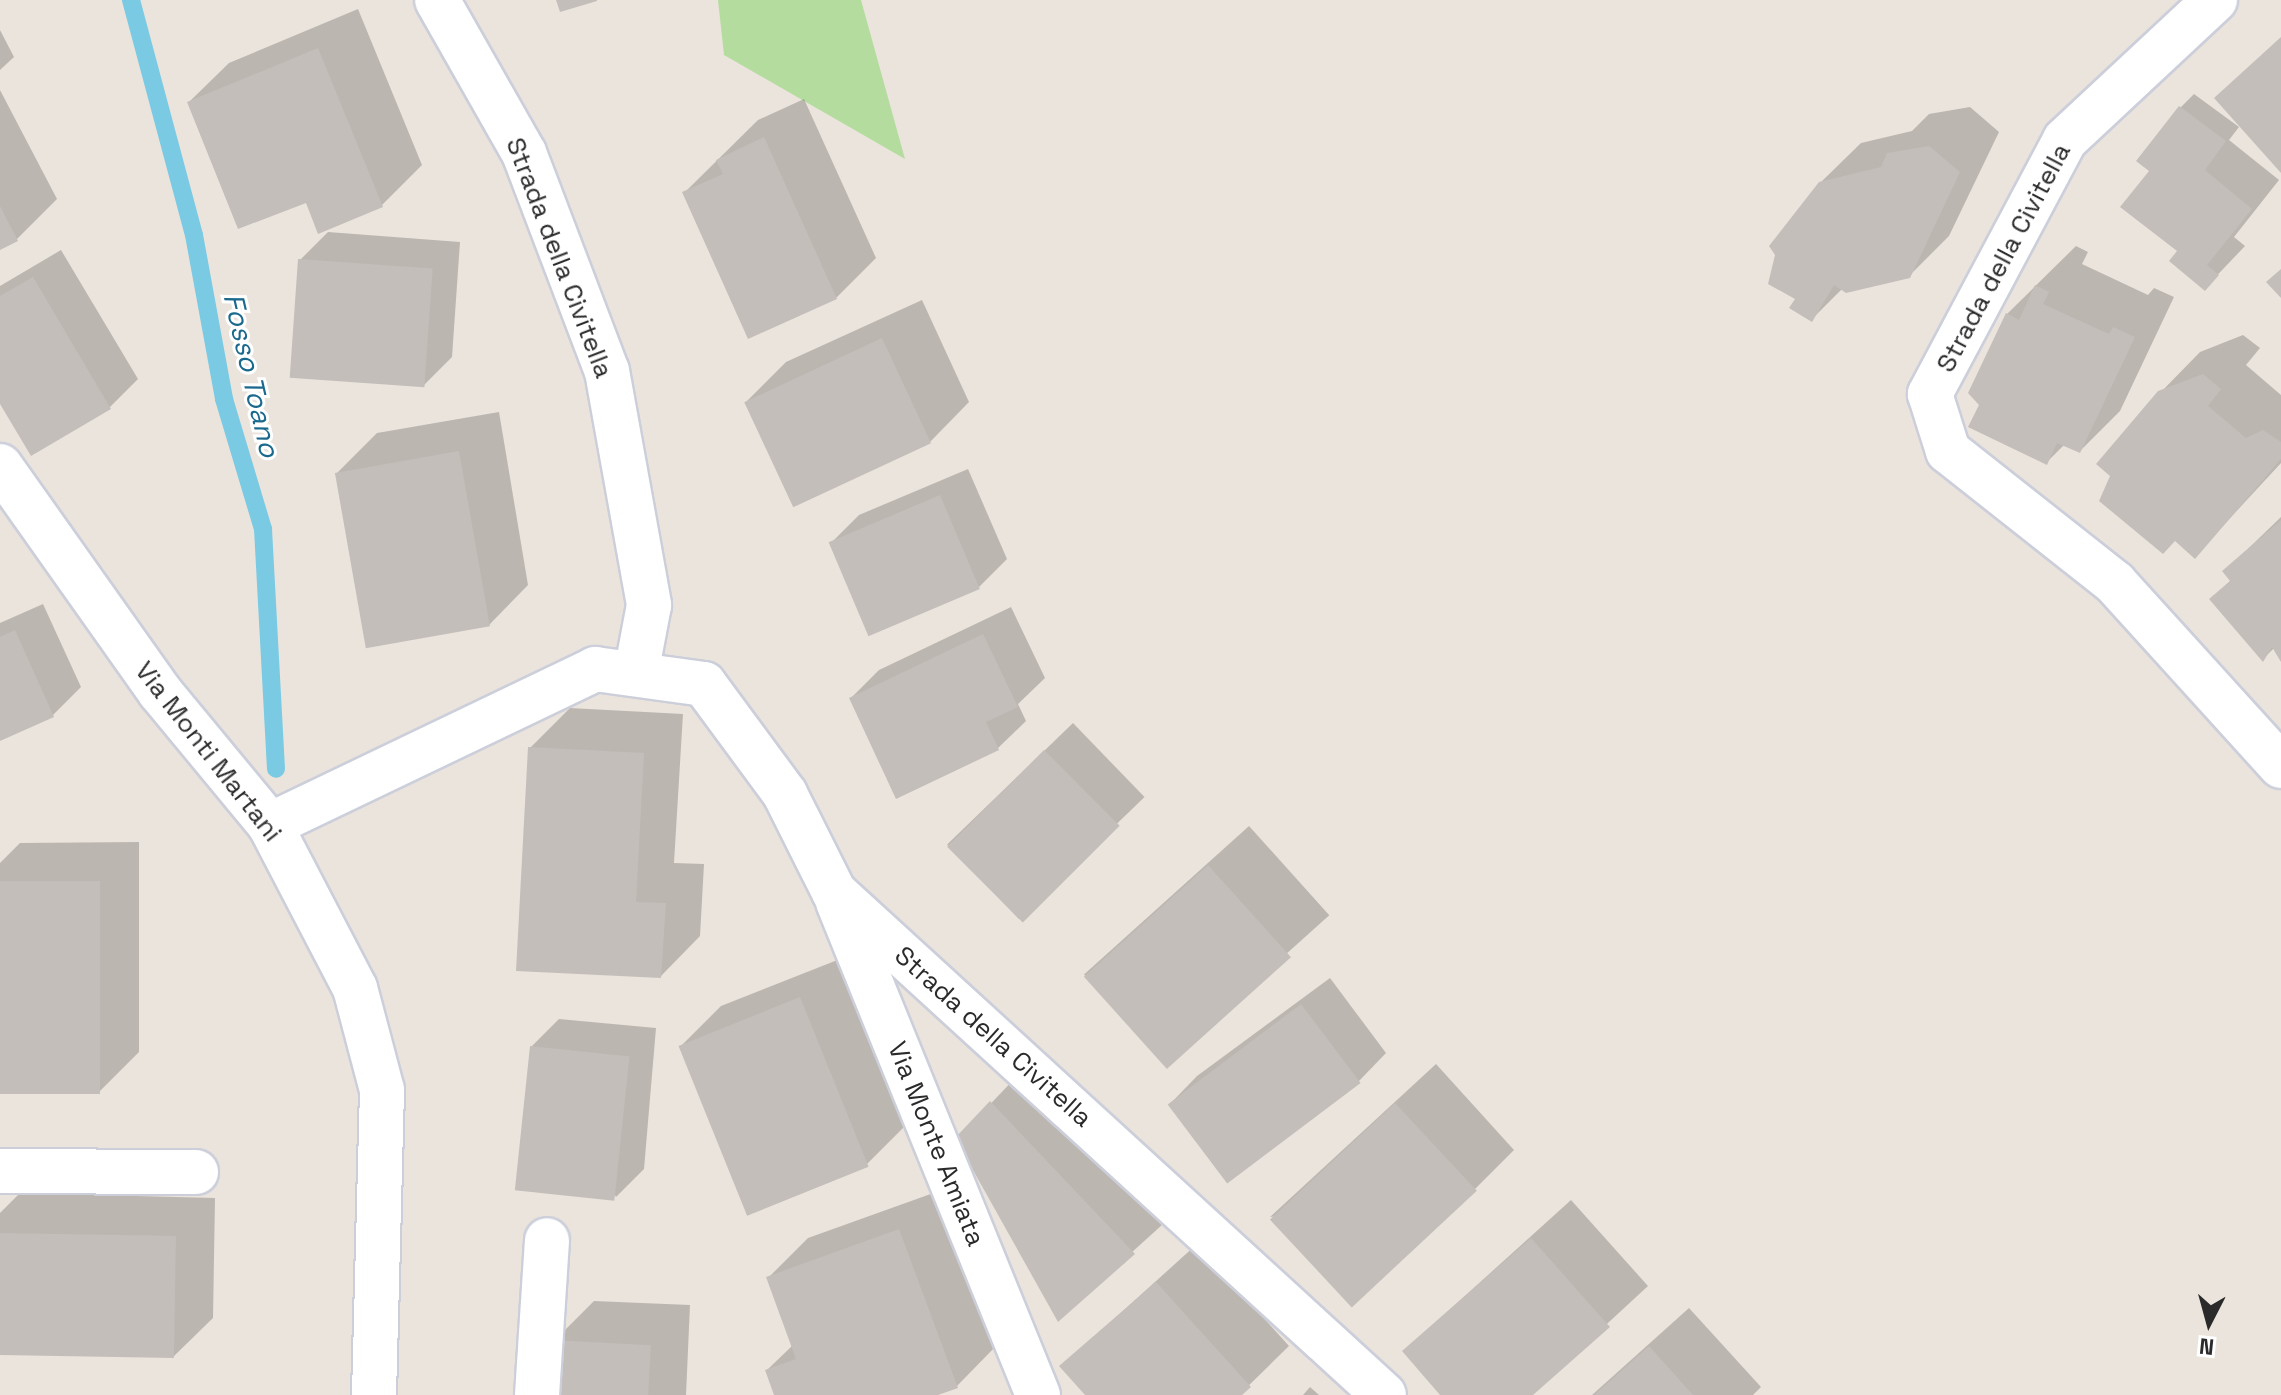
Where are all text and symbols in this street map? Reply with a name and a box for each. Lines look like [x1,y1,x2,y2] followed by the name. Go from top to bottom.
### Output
[499,133,619,383] street label: Strada della Civitella
[1930,138,2078,378] street label: Strada della Civitella
[217,289,287,461] water label: Fosso Toano
[128,656,288,848] street label: Via Monti Martani
[888,940,1098,1134] street label: Strada della Civitella
[881,1037,991,1251] street label: Via Monte Amiata
[2169,1283,2249,1363] north arrow
[2198,1332,2215,1362] text: N

